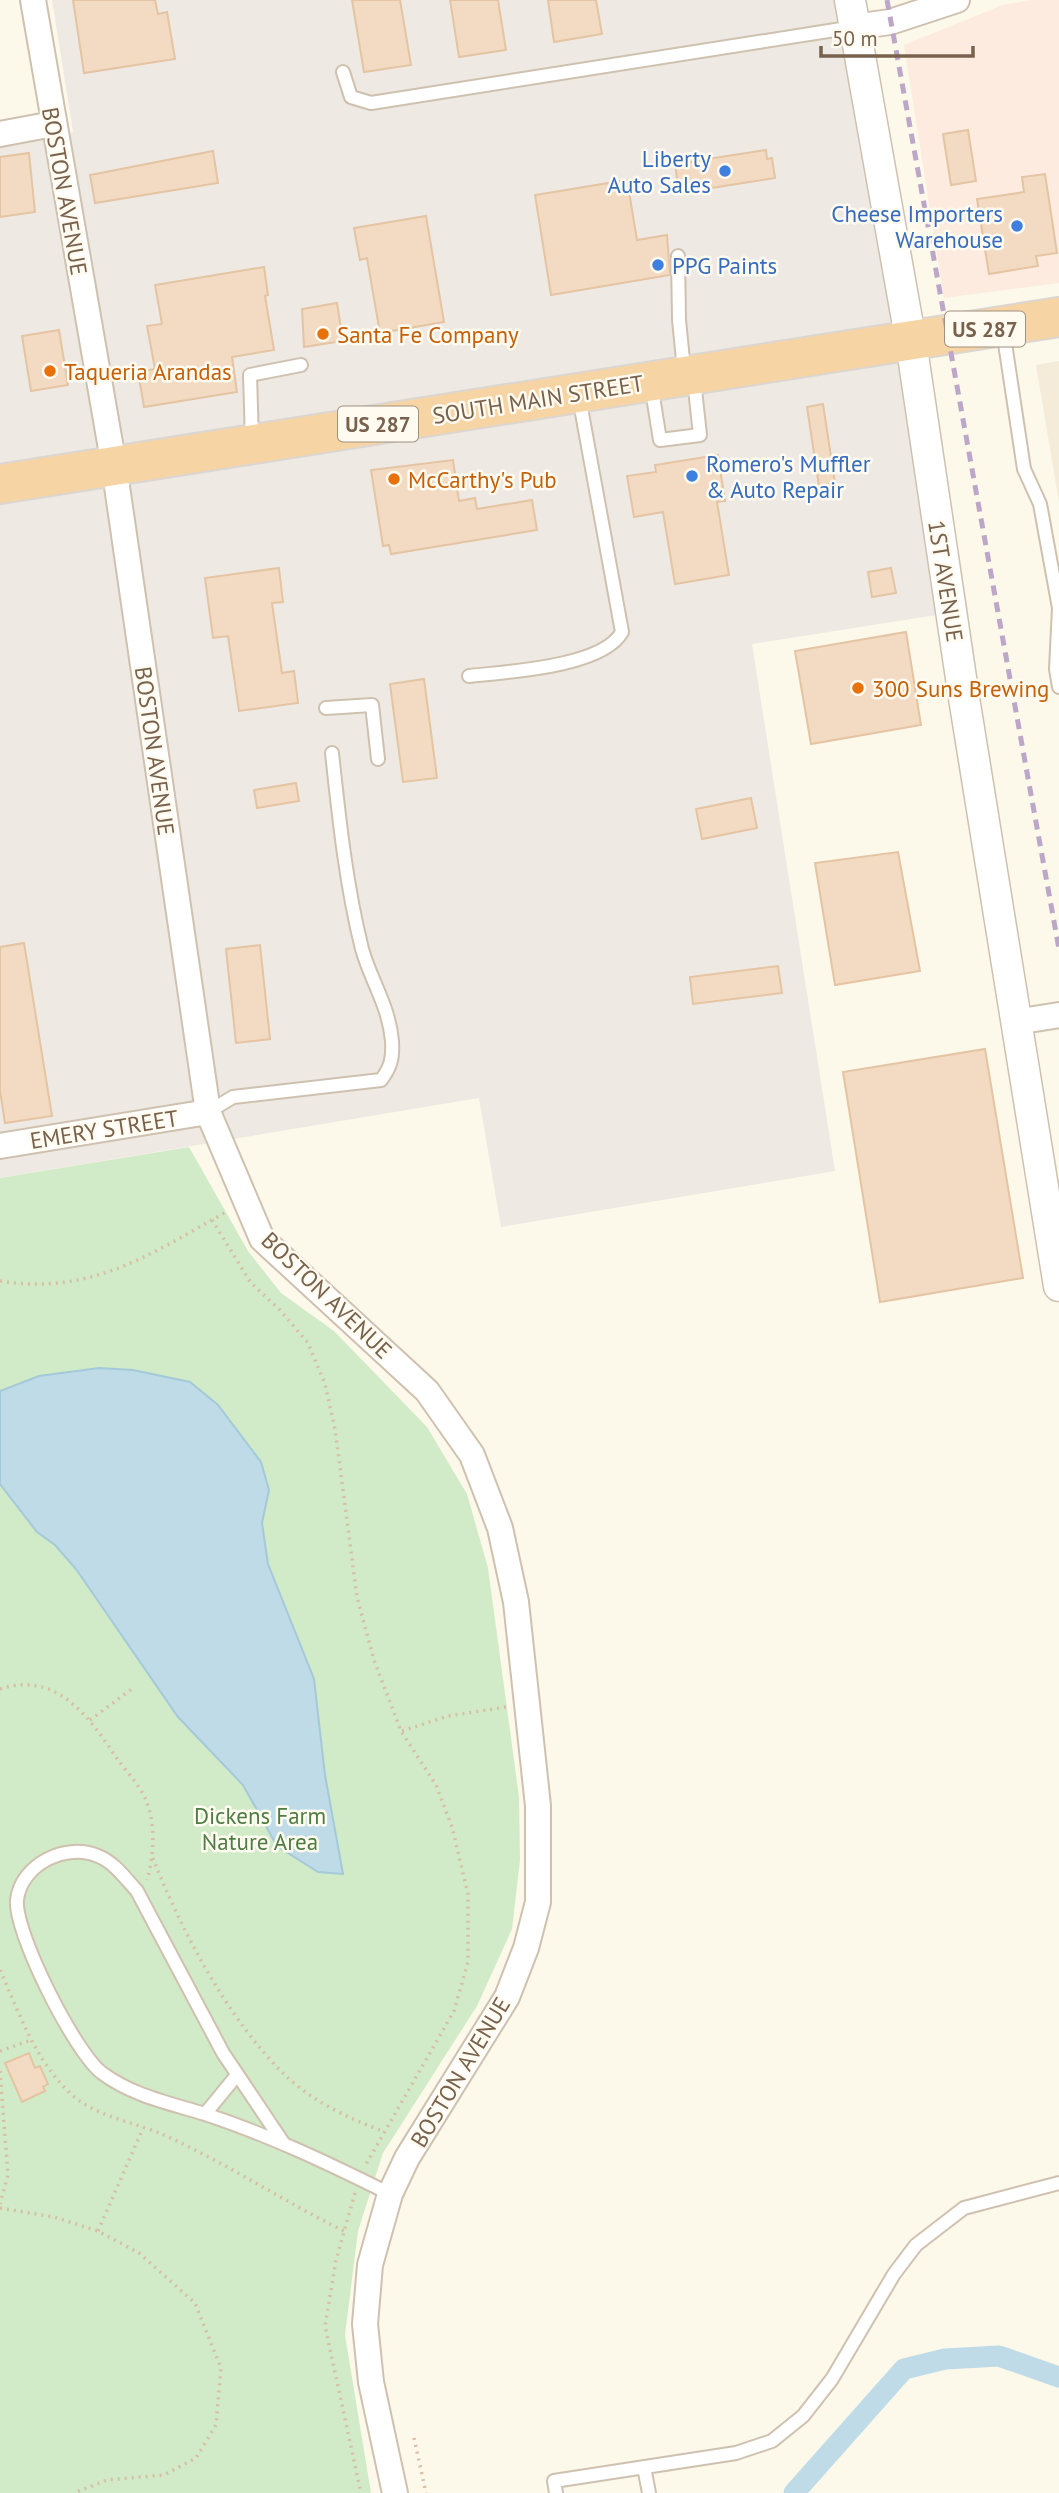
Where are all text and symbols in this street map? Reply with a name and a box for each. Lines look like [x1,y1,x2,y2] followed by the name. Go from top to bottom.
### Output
[821,14,973,58] scale bar
[832,25,878,52] text: 50 m
[36,105,94,277] street label: BOSTON AVENUE
[607,144,711,199] place label: Liberty Auto Sales
[717,163,733,179] marker: Liberty Auto Sales
[831,199,1003,254] place label: Cheese Importers Warehouse
[1009,218,1025,234] marker: Cheese Importers Warehouse
[672,251,777,280] place label: PPG Paints
[650,257,666,273] marker: PPG Paints
[945,312,1025,346] road number: US 287
[337,320,519,349] place label: Santa Fe Company
[315,326,331,342] marker: Santa Fe Company
[64,357,232,386] place label: Taqueria Arandas
[42,363,58,379] marker: Taqueria Arandas
[430,368,646,430] street label: SOUTH MAIN STREET
[338,406,418,442] road number: US 287
[706,449,871,504] place label: Romero's Muffler & Auto Repair
[408,465,557,494] place label: McCarthy's Pub
[684,468,700,484] marker: Romero's Muffler & Auto Repair
[386,471,402,487] marker: McCarthy's Pub
[922,518,970,644] street label: 1ST AVENUE
[129,665,181,837] street label: BOSTON AVENUE
[872,674,1049,703] place label: 300 Suns Brewing
[850,680,866,696] marker: 300 Suns Brewing
[28,1103,180,1155] street label: EMERY STREET
[256,1225,398,1365] street label: BOSTON AVENUE
[194,1801,326,1856] park label: Dickens Farm Nature Area
[404,1992,516,2152] street label: BOSTON AVENUE

